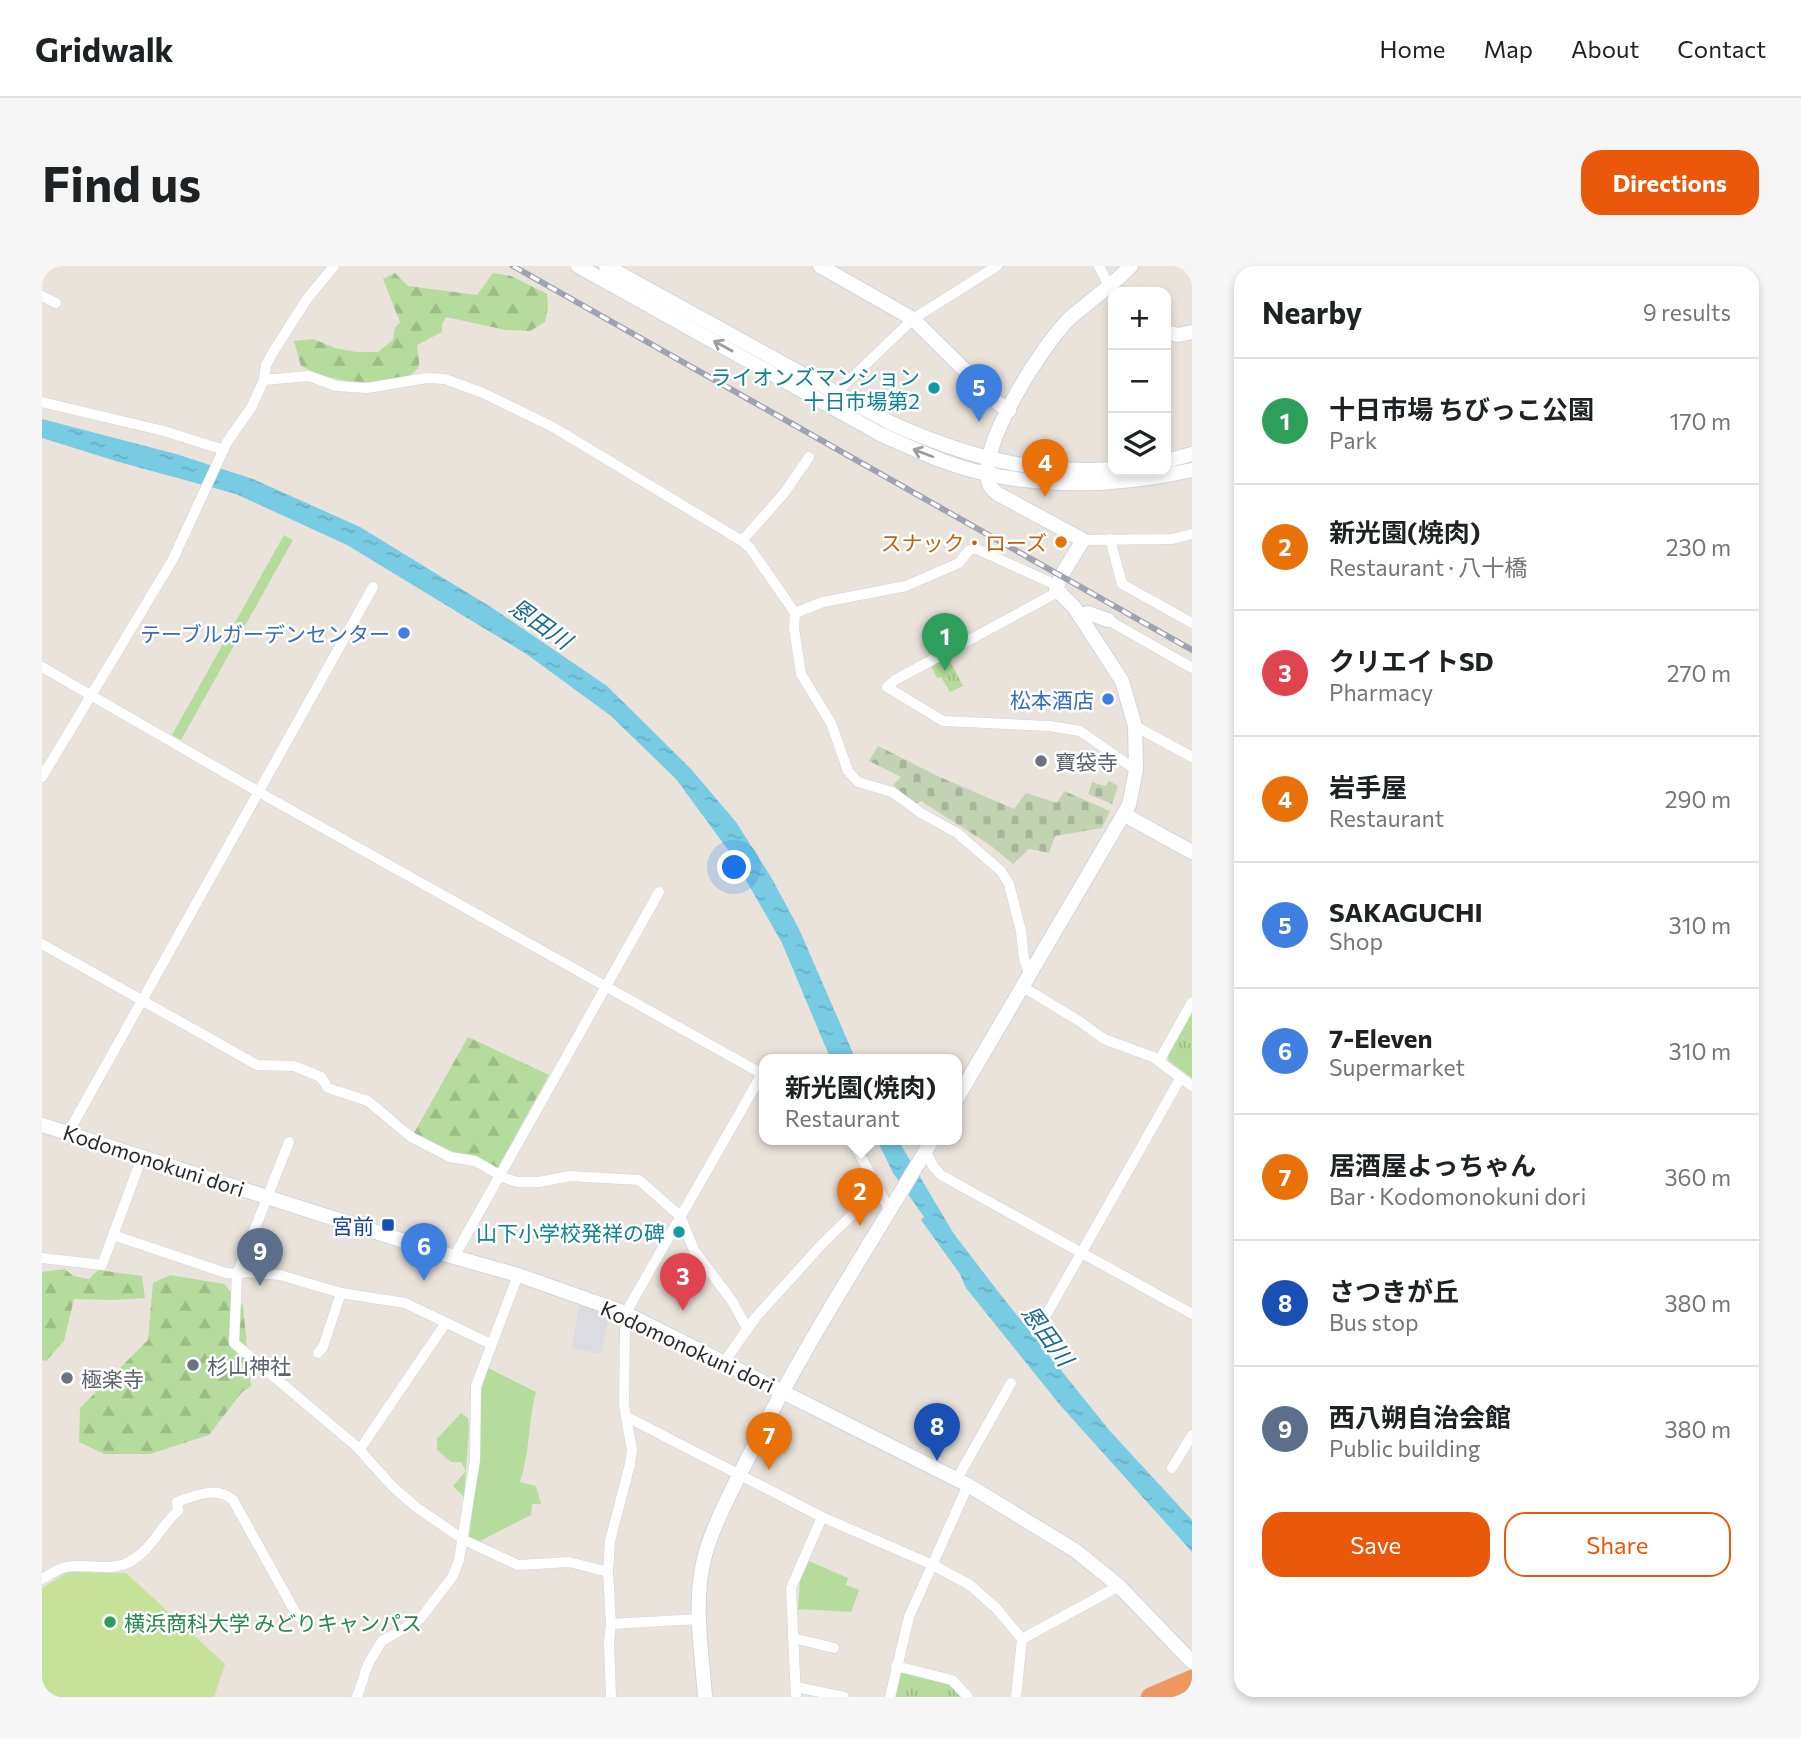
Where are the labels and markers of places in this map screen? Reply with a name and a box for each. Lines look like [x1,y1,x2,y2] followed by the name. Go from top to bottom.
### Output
[710,364,920,413] place label: ライオンズマンション 十日市場第2
[956,364,1002,422] pin: 5
[926,380,942,396] marker: ライオンズマンション 十日市場第2
[1022,439,1068,497] pin: 4
[880,530,1047,555] place label: スナック・ローズ
[1053,534,1069,550] marker: スナック・ローズ
[922,613,968,671] pin: 1
[140,621,390,646] place label: テーブルガーデンセンター
[396,625,412,641] marker: テーブルガーデンセンター
[1010,687,1094,712] place label: 松本酒店
[1100,691,1116,707] marker: 松本酒店
[1055,749,1118,774] place label: 寶袋寺
[1033,753,1049,769] marker: 寶袋寺
[837,1168,883,1226] pin: 2
[332,1213,374,1238] place label: 宮前
[380,1217,396,1233] marker: 宮前
[476,1220,665,1245] place label: 山下小学校発祥の碑
[401,1223,447,1281] pin: 6
[671,1224,687,1240] marker: 山下小学校発祥の碑
[237,1228,283,1286] pin: 9
[660,1253,706,1311] pin: 3
[207,1353,291,1378] place label: 杉山神社
[185,1357,201,1373] marker: 杉山神社
[81,1366,144,1391] place label: 極楽寺
[59,1370,75,1386] marker: 極楽寺
[914,1403,960,1461] pin: 8
[746,1412,792,1470] pin: 7
[124,1610,422,1635] place label: 横浜商科大学 みどりキャンパス
[102,1614,118,1630] marker: 横浜商科大学 みどりキャンパス

